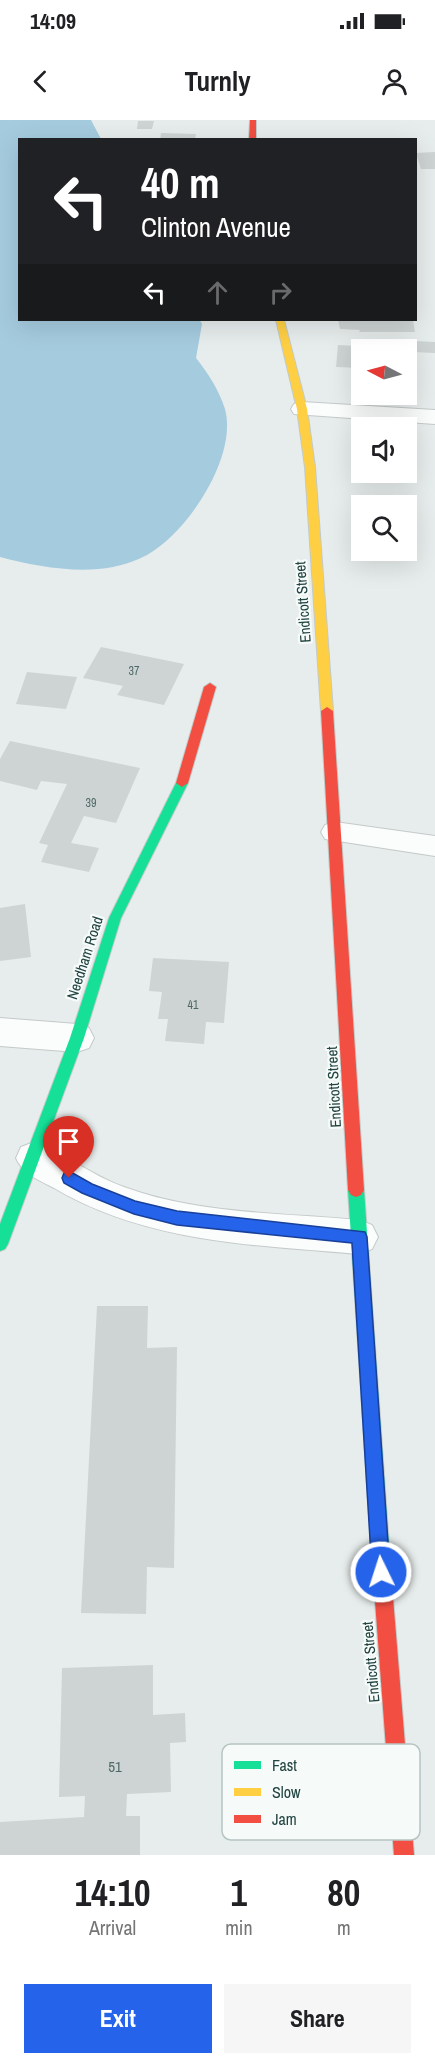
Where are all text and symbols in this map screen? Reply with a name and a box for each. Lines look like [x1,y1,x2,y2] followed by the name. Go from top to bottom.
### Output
[30,6,76,36] text: 14:09
[184,63,251,99] text: Turnly
[24,65,57,98] icon: back
[378,65,411,98] icon: person
[141,155,220,211] text: 40 m
[42,162,120,240] icon: left
[141,209,291,245] text: Clinton Avenue
[138,276,171,309] icon: left
[201,276,234,309] icon: ahead
[264,276,297,309] icon: right
[351,339,417,405] north arrow
[351,339,417,561] map controls
[351,417,417,483] button: sound
[351,495,417,561] button: search
[289,560,316,643] street label: Endicott Street
[129,663,140,679] house number: 37
[86,795,96,811] house number: 39
[61,914,108,1002] street label: Needham Road
[188,997,199,1013] house number: 41
[321,1045,346,1128] street label: Endicott Street
[43,1116,94,1178] pin
[52,1125,85,1158] icon: arrive
[349,1540,413,1604] position arrow
[356,1620,385,1703] street label: Endicott Street
[222,1744,420,1840] legend
[272,1754,297,1776] text: Fast
[108,1756,122,1777] house number: 51
[272,1781,301,1803] text: Slow
[272,1808,297,1830] text: Jam
[75,1869,150,1917] text: 14:10
[231,1869,247,1917] text: 1
[327,1869,360,1917] text: 80
[89,1914,136,1941] text: Arrival
[225,1914,253,1941] text: min
[337,1914,351,1941] text: m
[24,1984,212,2053] button: Exit
[224,1984,411,2053] button: Share

